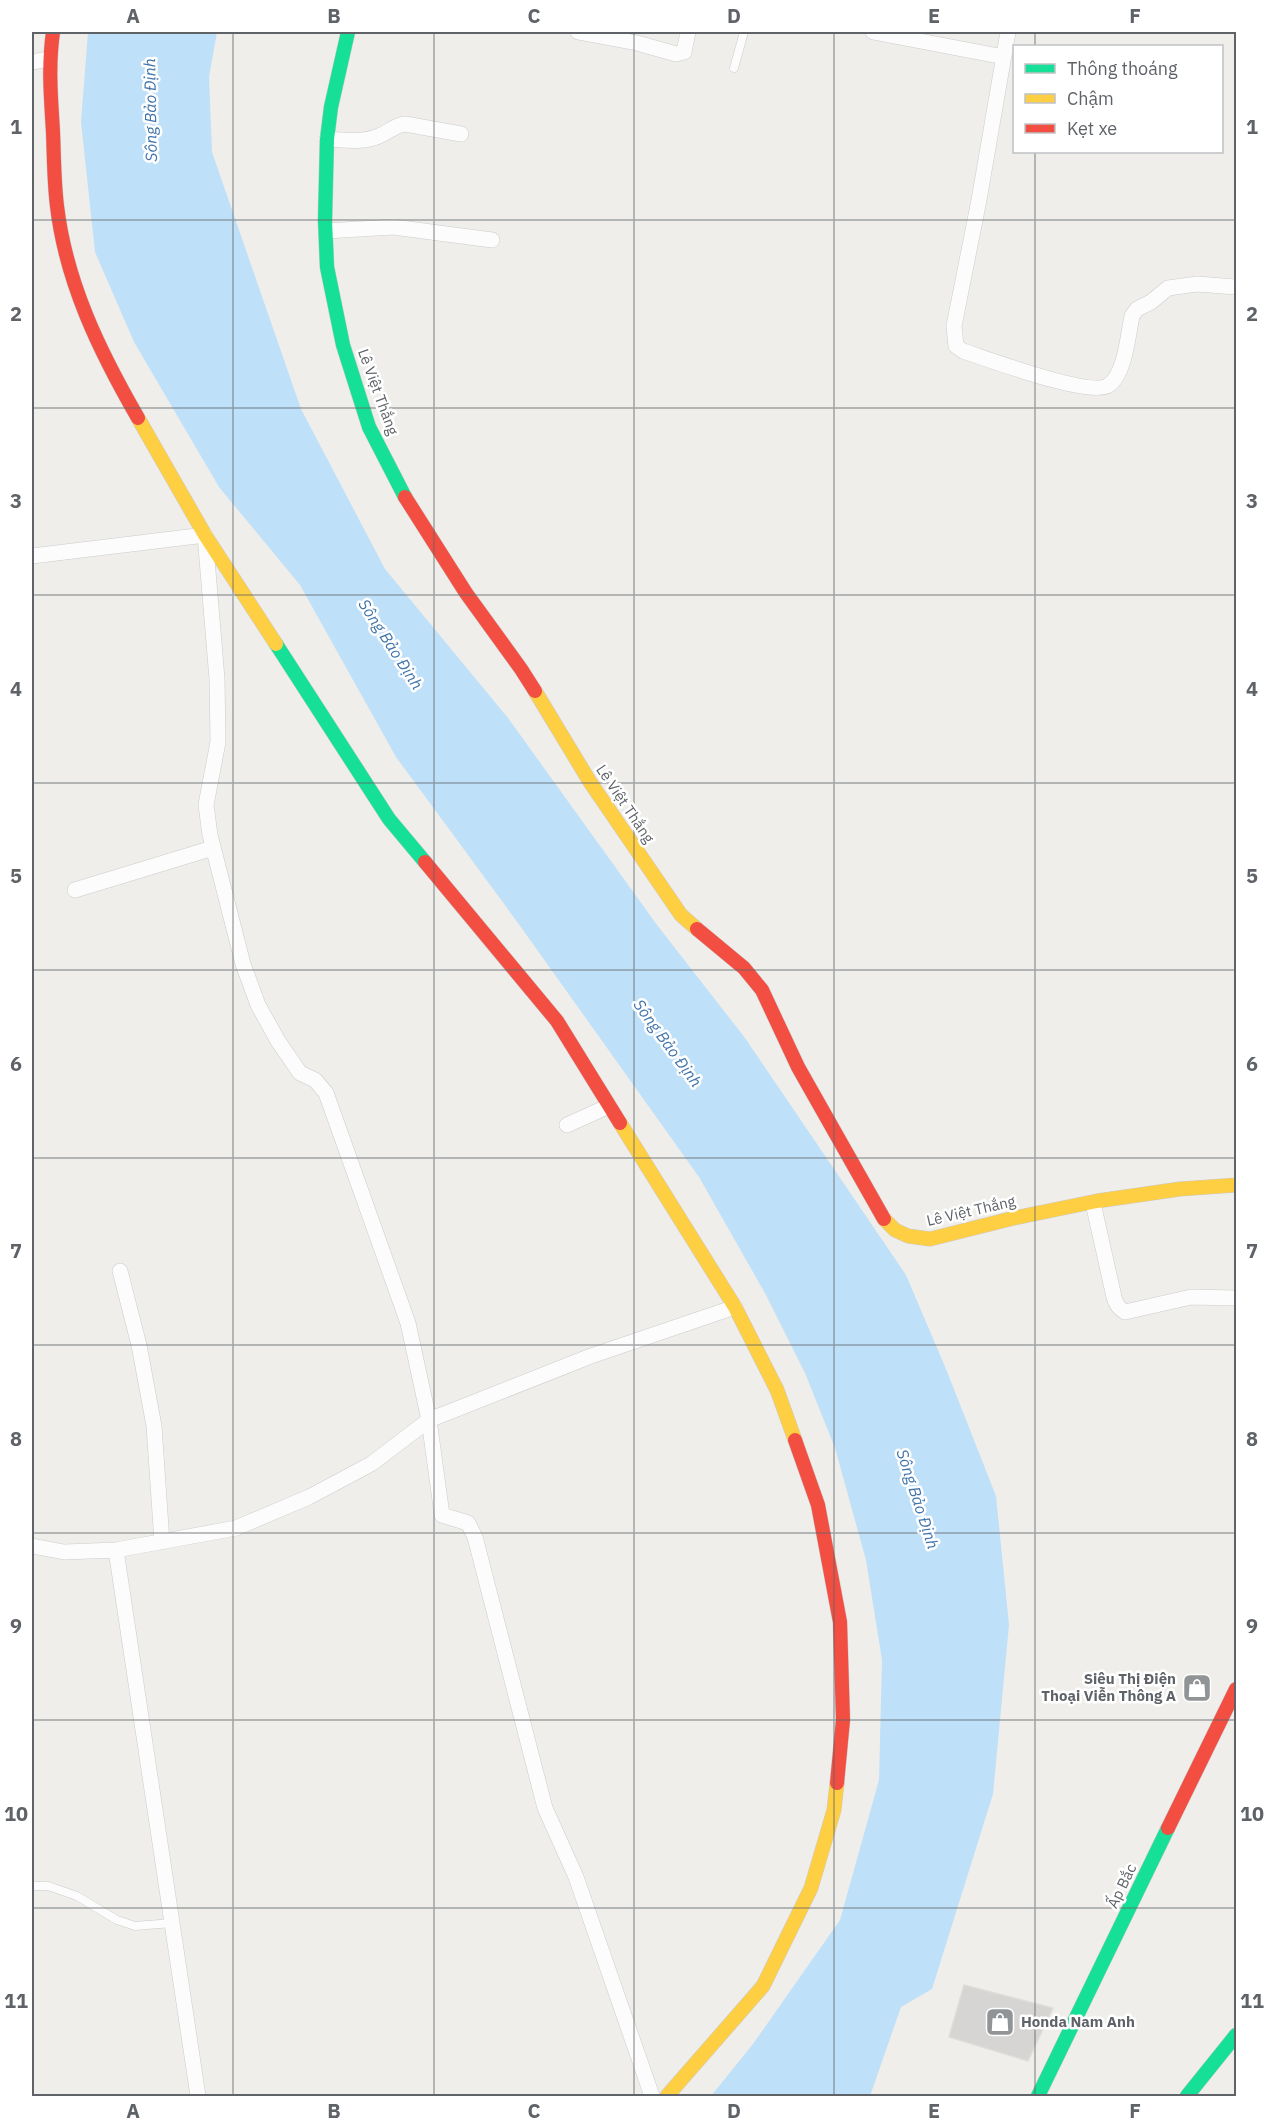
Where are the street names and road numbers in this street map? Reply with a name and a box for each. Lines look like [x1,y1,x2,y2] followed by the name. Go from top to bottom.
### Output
[354,346,403,438] street label: Lê Việt Thắng
[592,761,659,847] street label: Lê Việt Thắng
[925,1191,1017,1230] street label: Lê Việt Thắng
[1101,1859,1141,1911] street label: Ấp Bắc

